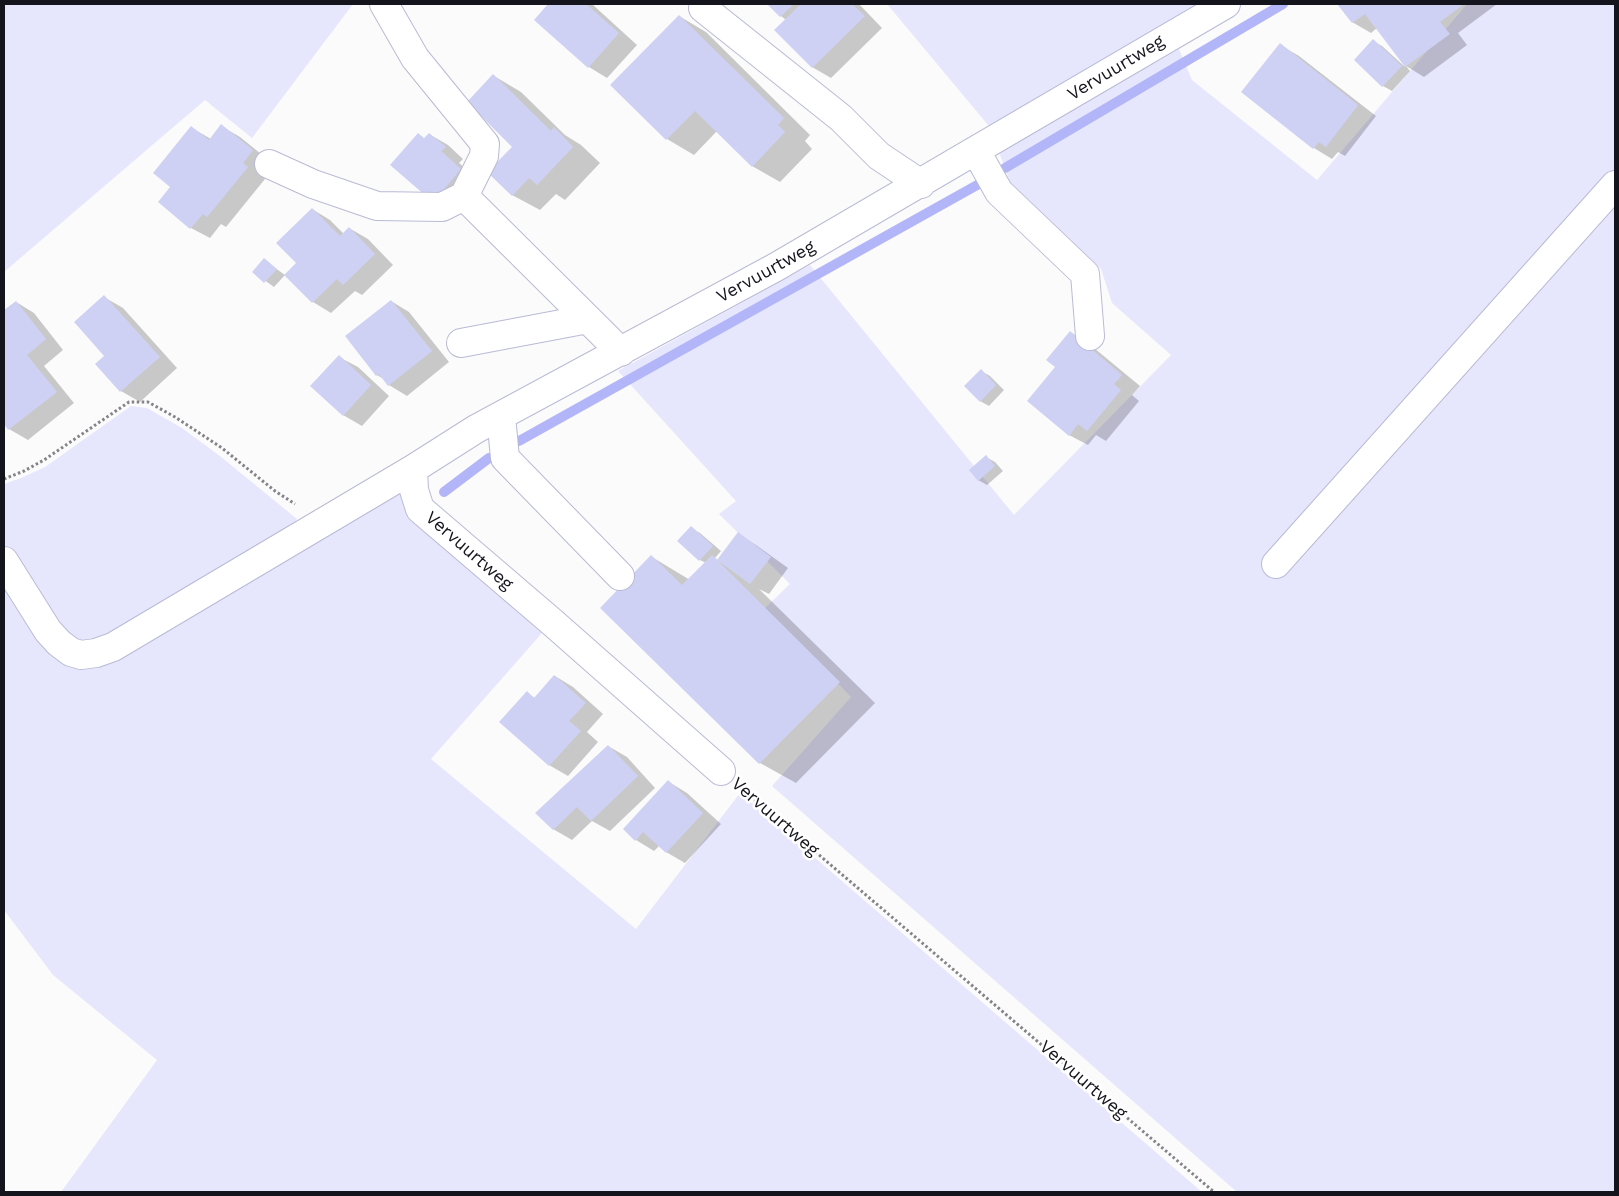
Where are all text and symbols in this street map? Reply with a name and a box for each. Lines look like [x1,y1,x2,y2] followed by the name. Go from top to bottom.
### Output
[1064,31,1168,105] street label: Vervuurtweg
[713,236,819,308] street label: Vervuurtweg
[421,507,517,595] street label: Vervuurtweg
[727,773,823,861] street label: Vervuurtweg
[1035,1036,1131,1124] street label: Vervuurtweg

